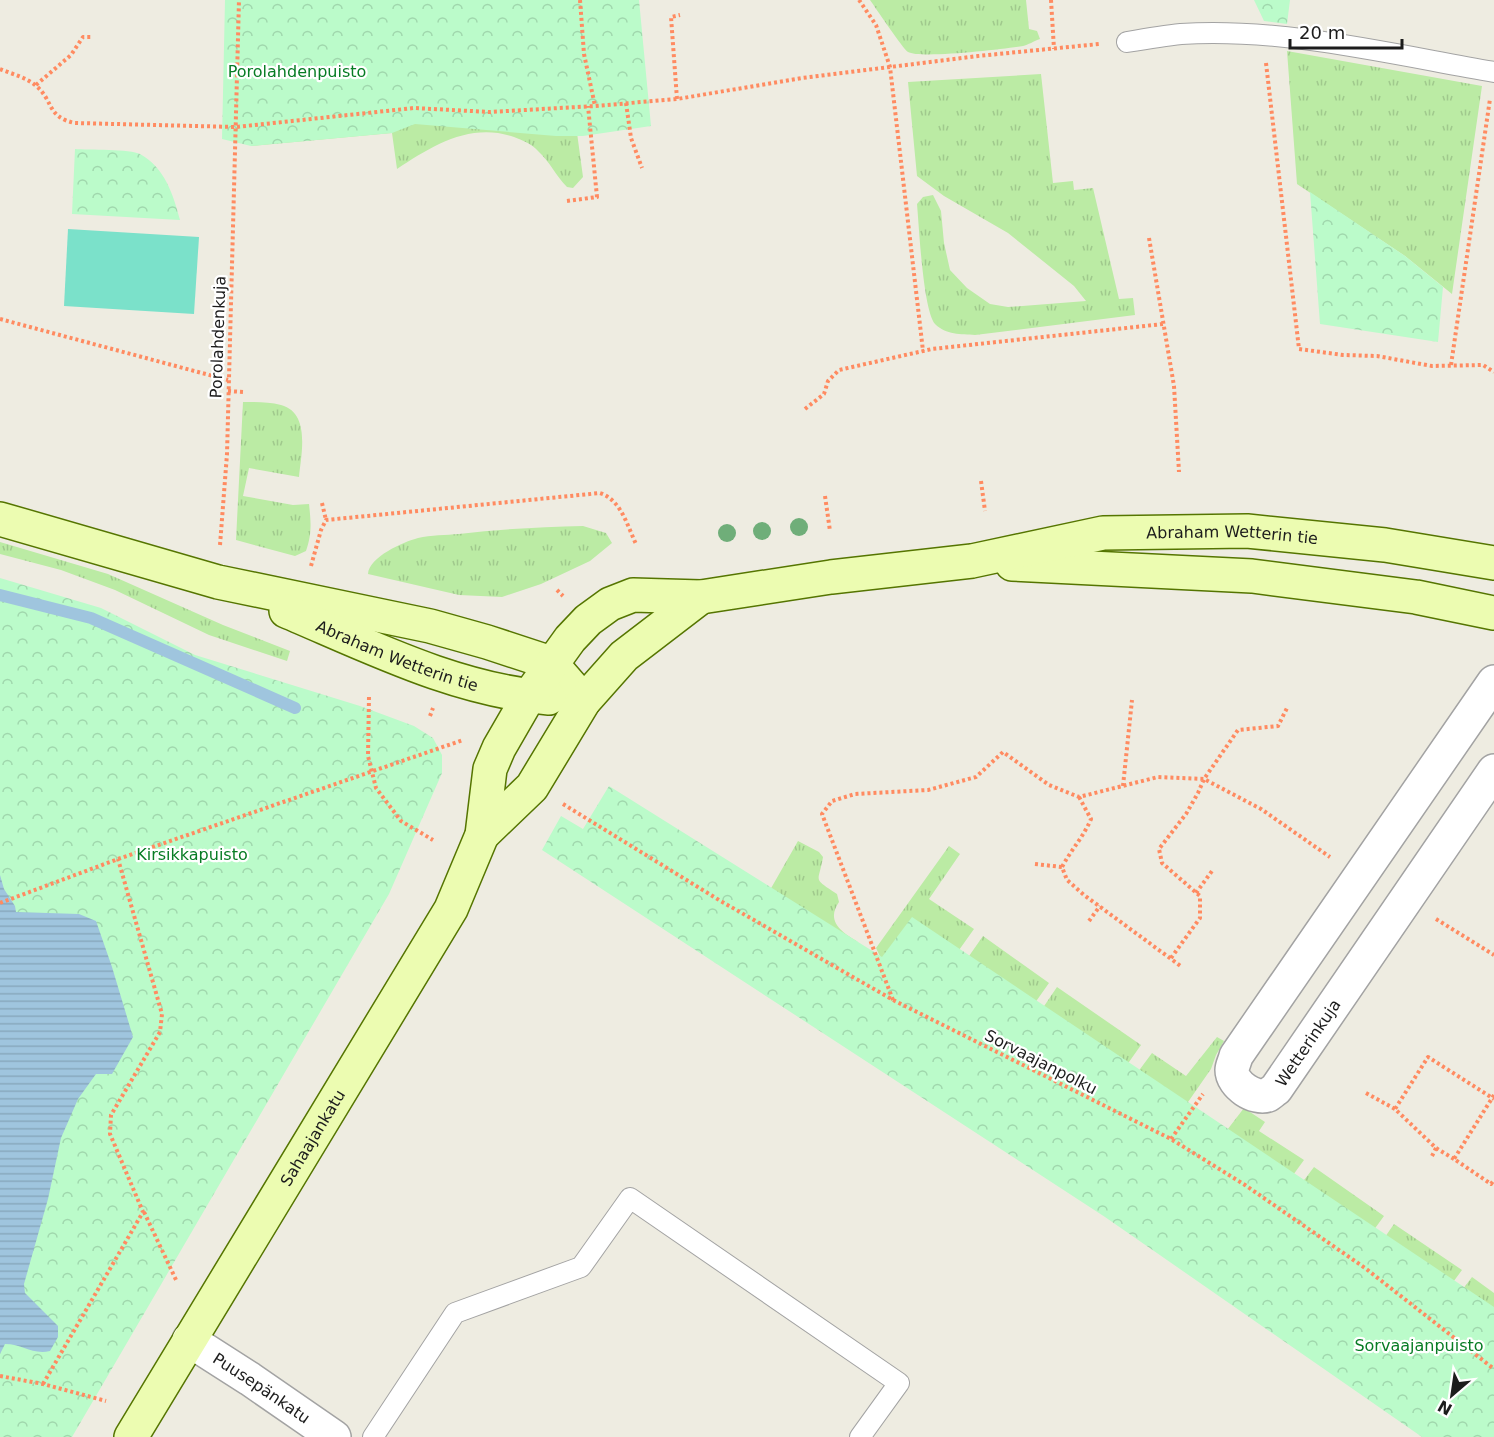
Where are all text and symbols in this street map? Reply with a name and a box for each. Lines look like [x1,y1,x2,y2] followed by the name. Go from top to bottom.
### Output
[1290,12,1402,50] scale bar
[1299,22,1345,43] text: 20 m
[228,62,366,81] park label: Porolahdenpuisto
[206,275,230,399] street label: Porolahdenkuja
[1146,521,1319,548] street label: Abraham Wetterin tie
[313,616,480,695] street label: Abraham Wetterin tie
[136,845,248,864] park label: Kirsikkapuisto
[1271,996,1344,1090] street label: Wetterinkuja
[982,1026,1100,1098] street label: Sorvaajanpolku
[276,1086,349,1189] street label: Sahaajankatu
[1354,1336,1484,1355] park label: Sorvaajanpuisto
[210,1348,314,1427] street label: Puusepänkatu
[1422,1365,1482,1425] north arrow
[1435,1396,1455,1419] text: N

